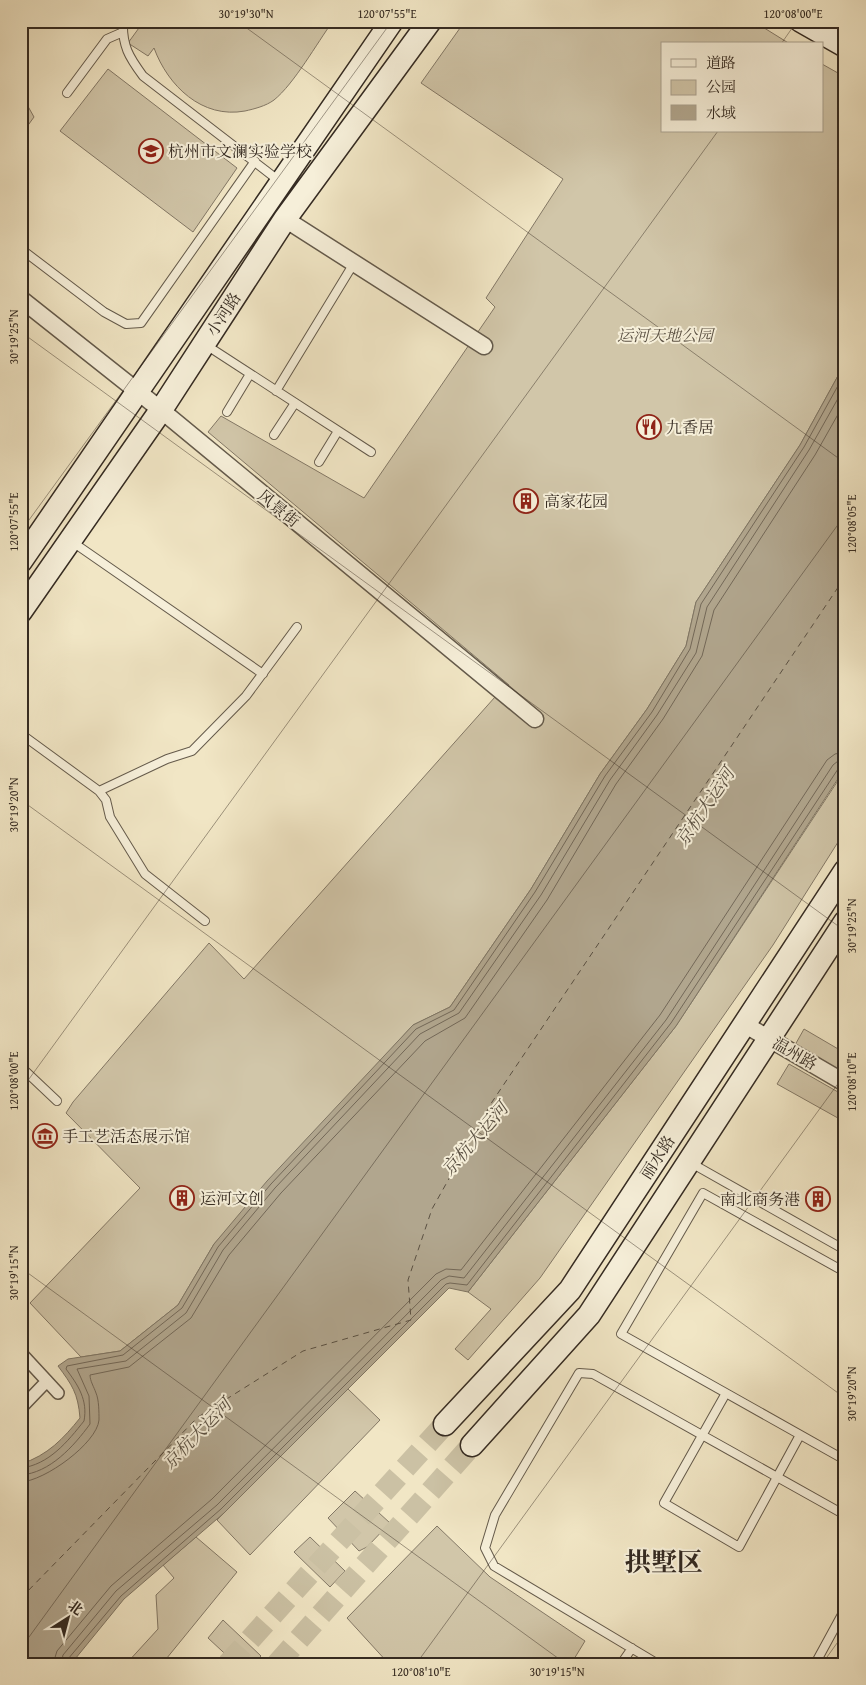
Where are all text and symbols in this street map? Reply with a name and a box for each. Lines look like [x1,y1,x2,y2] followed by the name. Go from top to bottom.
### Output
[218,5,274,22] text: 30°19'30"N
[357,5,417,22] text: 120°07'55"E
[763,5,823,22] text: 120°08'00"E
[661,42,824,132] legend
[706,52,736,73] text: 道路
[706,76,736,97] text: 公园
[706,102,736,123] text: 水域
[138,138,164,164] school or university icon: 杭州市文澜实验学校
[168,139,312,163] place label: 杭州市文澜实验学校
[200,287,246,341] street label: 小河路
[5,309,22,365] text: 30°19'25"N
[617,323,716,347] park label: 运河天地公园
[636,414,662,440] restaurant icon: 九香居
[666,415,714,439] place label: 九香居
[253,484,305,532] street label: 风景街
[513,488,539,514] building icon: 高家花园
[544,489,608,513] place label: 高家花园
[5,492,22,552] text: 120°07'55"E
[843,494,860,554] text: 120°08'05"E
[668,759,743,852] water label: 京杭大运河
[5,777,22,833] text: 30°19'20"N
[843,898,860,954] text: 30°19'25"N
[768,1031,822,1075] street label: 温州路
[5,1051,22,1111] text: 120°08'00"E
[843,1052,860,1112] text: 120°08'10"E
[435,1094,516,1181] water label: 京杭大运河
[32,1123,58,1149] museum icon: 手工艺活态展示馆
[62,1124,190,1148] place label: 手工艺活态展示馆
[634,1130,680,1184] street label: 丽水路
[169,1185,195,1211] building icon: 运河文创
[200,1186,264,1210] place label: 运河文创
[805,1186,831,1212] building icon: 南北商务港
[720,1187,800,1211] place label: 南北商务港
[5,1245,22,1301] text: 30°19'15"N
[843,1366,860,1422] text: 30°19'20"N
[156,1390,240,1475] water label: 京杭大运河
[625,1542,703,1581] district label: 拱墅区
[42,1592,92,1642] north arrow
[64,1595,87,1620] text: 北
[391,1663,451,1680] text: 120°08'10"E
[529,1663,585,1680] text: 30°19'15"N

